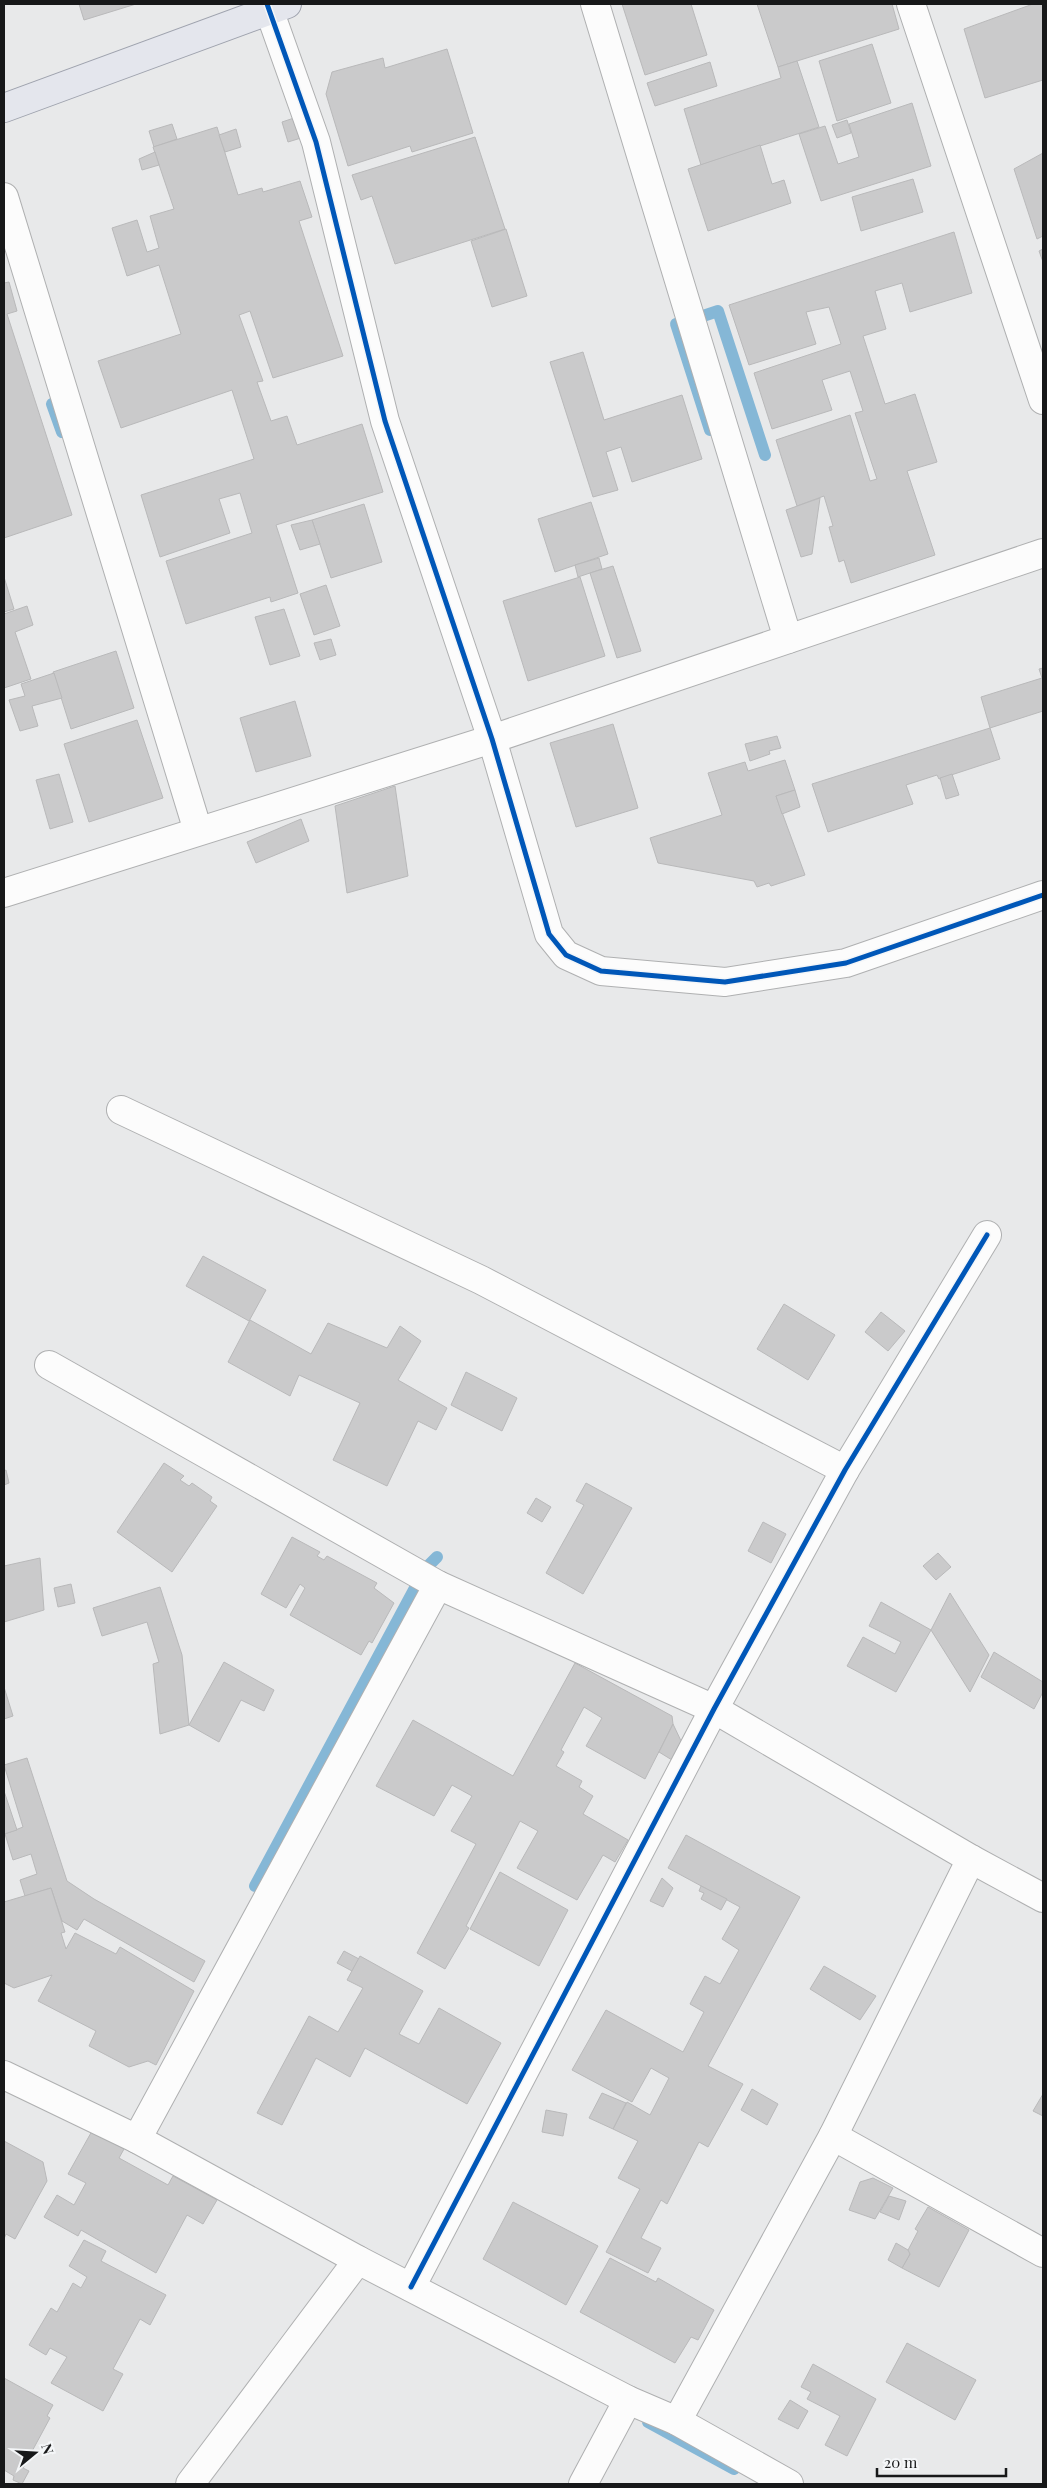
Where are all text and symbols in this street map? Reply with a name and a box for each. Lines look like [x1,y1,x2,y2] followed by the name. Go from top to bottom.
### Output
[10,2428,60,2478] north arrow
[37,2441,58,2457] text: N
[877,2446,1006,2478] scale bar
[884,2452,918,2472] text: 20 m

